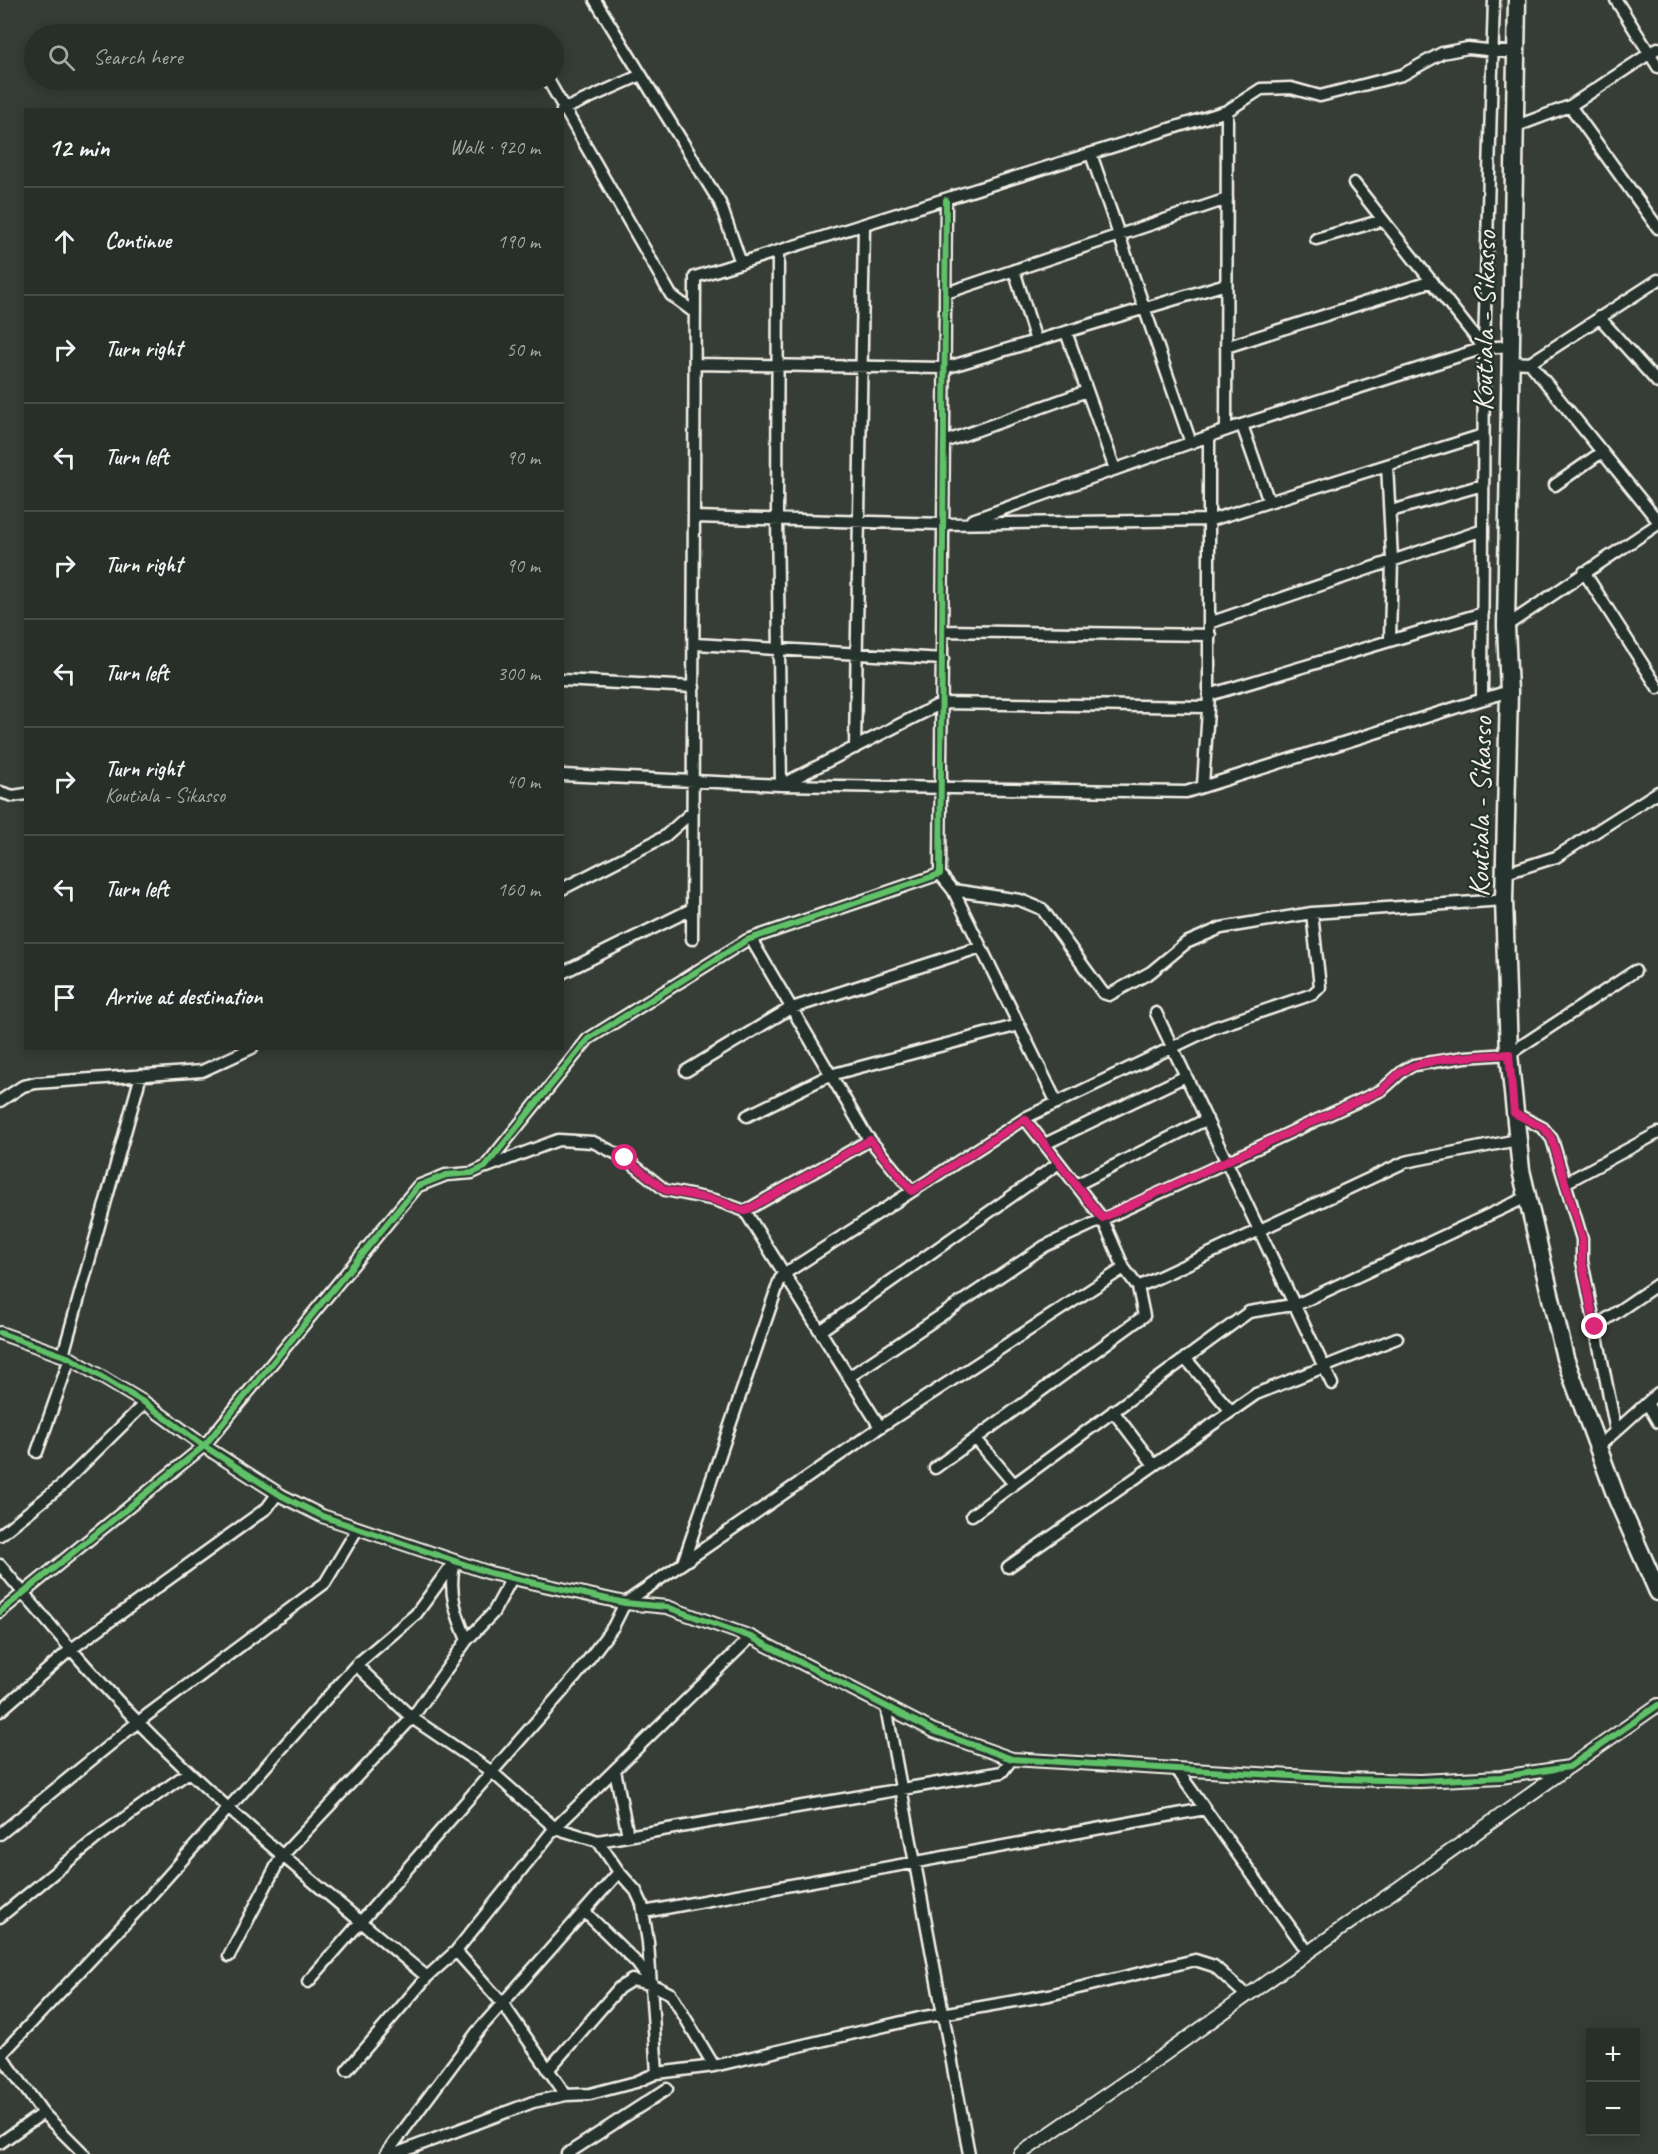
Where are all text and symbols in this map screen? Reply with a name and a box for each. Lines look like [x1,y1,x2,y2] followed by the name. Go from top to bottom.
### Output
[24,24,564,90] search box
[45,41,78,74] icon: search
[93,43,183,71] text: Search here
[48,131,110,164] text: 12 min
[450,135,540,160] text: Walk · 920 m
[48,225,81,258] icon: ahead
[105,227,171,255] text: Continue
[497,229,540,254] text: 190 m
[1463,229,1505,411] street label: Koutiala - Sikasso
[48,333,81,366] icon: right
[105,335,182,363] text: Turn right
[506,337,540,362] text: 50 m
[48,441,81,474] icon: left
[105,443,169,471] text: Turn left
[506,445,540,470] text: 90 m
[48,549,81,582] icon: right
[105,551,182,579] text: Turn right
[506,553,540,578] text: 90 m
[48,657,81,690] icon: left
[105,659,169,687] text: Turn left
[497,661,540,686] text: 300 m
[1459,715,1501,897] street label: Koutiala - Sikasso
[105,755,182,783] text: Turn right
[48,765,81,798] icon: right
[506,769,540,794] text: 40 m
[105,783,225,808] text: Koutiala - Sikasso
[48,873,81,906] icon: left
[105,875,169,903] text: Turn left
[497,877,540,902] text: 160 m
[48,981,81,1014] icon: arrive
[105,983,262,1011] text: Arrive at destination
[611,1144,637,1170] route start
[1581,1313,1607,1339] route end
[1586,2028,1640,2136] map controls
[1586,2028,1640,2082] button: +
[1586,2082,1640,2136] button: −

